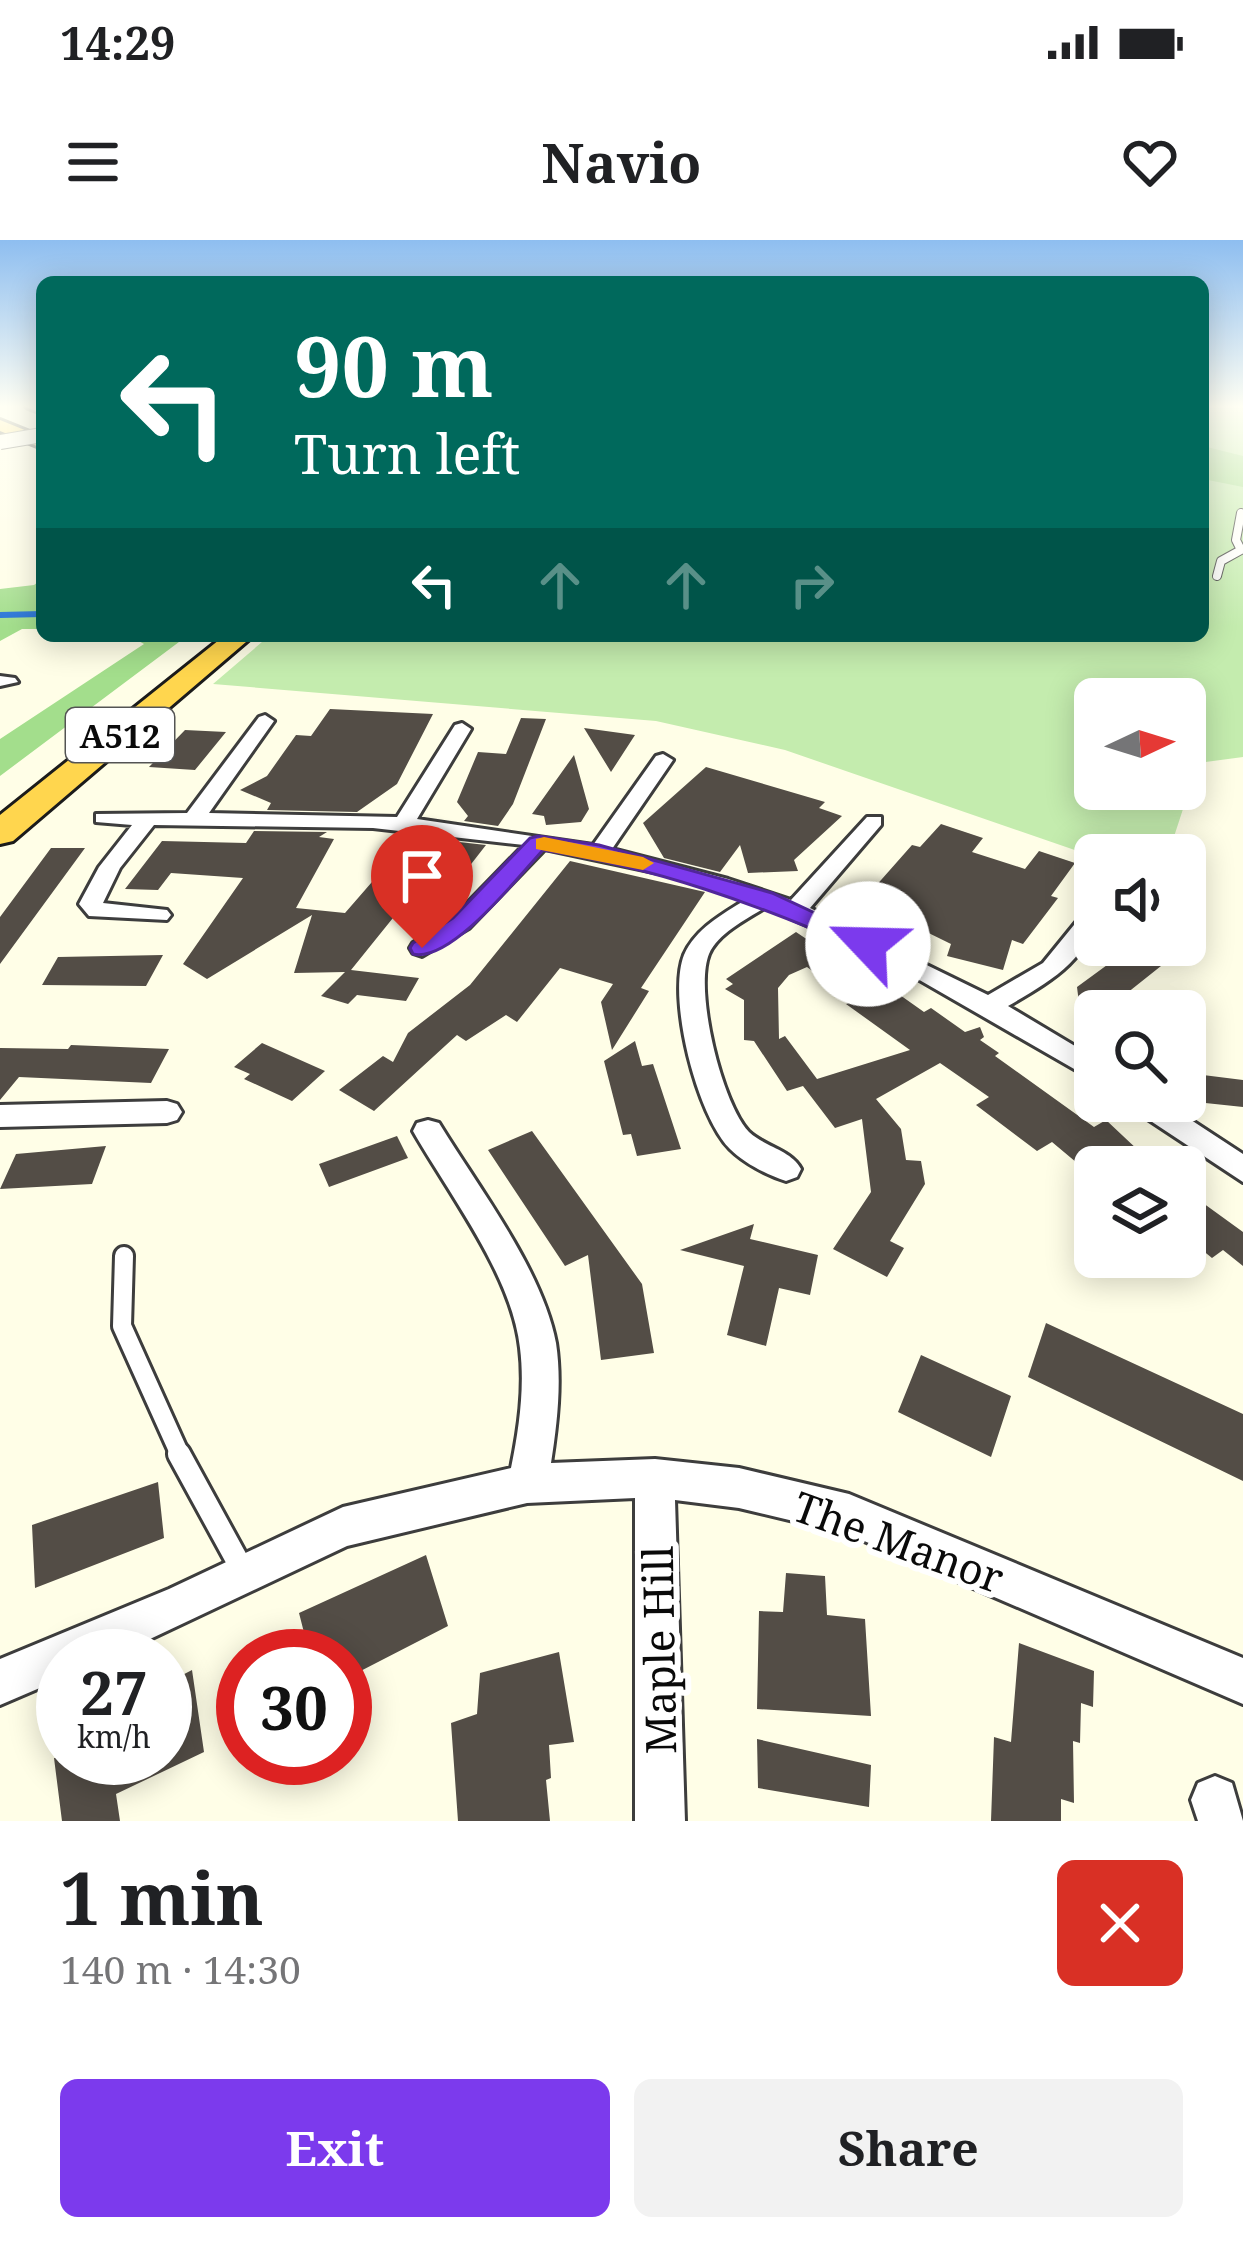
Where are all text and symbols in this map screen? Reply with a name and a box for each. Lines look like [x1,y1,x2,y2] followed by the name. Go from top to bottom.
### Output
[60,12,175,73] text: 14:29
[542,125,701,199] text: Navio
[60,129,126,195] icon: menu
[1117,129,1183,195] icon: heart
[294,307,494,422] text: 90 m
[96,324,252,480] icon: left
[294,416,520,490] text: Turn left
[401,552,467,618] icon: left
[527,552,593,618] icon: ahead
[653,552,719,618] icon: ahead
[779,552,845,618] icon: right
[1074,678,1206,810] north arrow
[1074,678,1206,1278] map controls
[66,708,174,762] road number: A512
[371,825,473,948] pin
[1074,834,1206,966] button: sound
[389,843,455,909] icon: arrive
[805,881,931,1007] position arrow
[1074,990,1206,1122] button: search
[1074,1146,1206,1278] button: layers
[786,1477,1012,1605] street label: The Manor
[628,1546,688,1754] street label: Maple Hill
[216,1629,372,1785] speed limit sign: 30
[80,1651,148,1733] text: 27
[77,1716,151,1757] text: km/h
[60,1848,264,1946] text: 1 min
[1057,1860,1183,1986] button: close
[60,1942,301,1995] text: 140 m · 14:30
[60,2079,610,2217] button: Exit
[634,2079,1183,2217] button: Share

